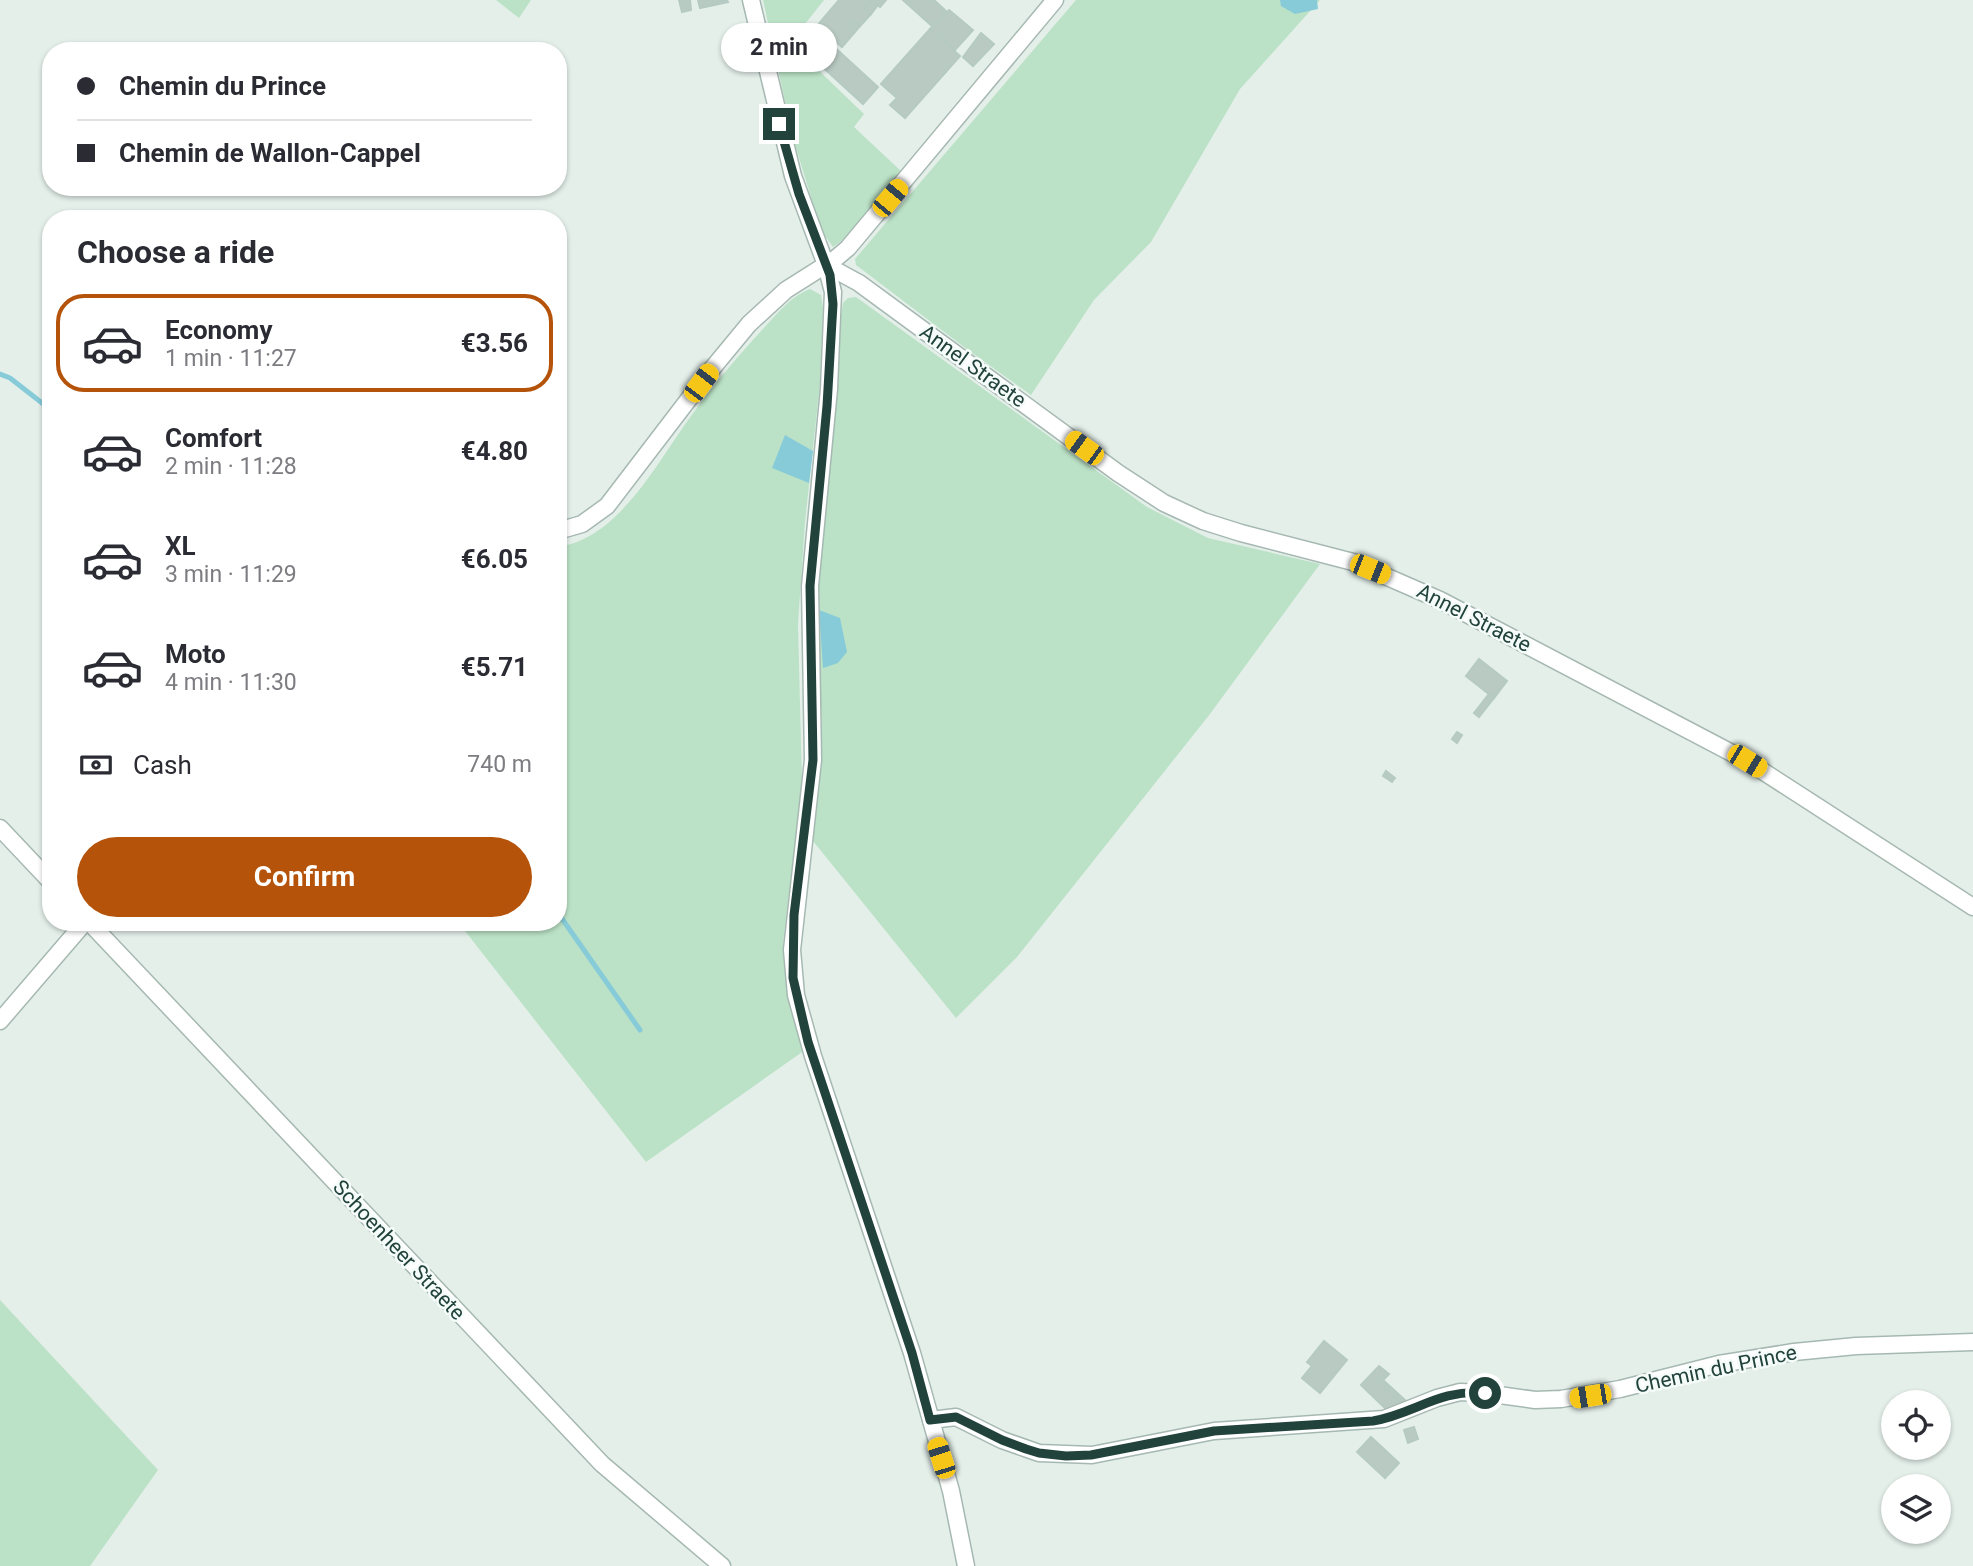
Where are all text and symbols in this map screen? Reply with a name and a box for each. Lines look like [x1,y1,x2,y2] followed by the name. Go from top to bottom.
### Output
[721,23,837,72] callout: 2 min
[750,34,808,61] text: 2 min
[119,71,326,101] text: Chemin du Prince
[763,108,795,140] route end
[119,138,421,168] text: Chemin de Wallon-Cappel
[869,175,912,221] car
[77,233,274,271] text: Choose a ride
[81,312,144,375] icon: car
[165,315,272,345] text: Economy
[915,320,1031,412] street label: Annel Straete
[461,328,528,358] text: €3.56
[165,345,297,372] text: 1 min · 11:27
[680,360,723,406] car
[81,420,144,483] icon: car
[165,423,262,453] text: Comfort
[1061,427,1108,469] car
[461,436,528,466] text: €4.80
[165,453,297,480] text: 2 min · 11:28
[81,528,144,591] icon: car
[165,531,196,561] text: XL
[461,544,528,574] text: €6.05
[1347,551,1394,587] car
[165,561,297,588] text: 3 min · 11:29
[1413,579,1535,657] street label: Annel Straete
[81,636,144,699] icon: car
[165,639,226,669] text: Moto
[461,652,528,682] text: €5.71
[165,669,297,696] text: 4 min · 11:30
[1724,741,1771,781] car
[77,746,115,784] icon: cash
[133,750,192,780] text: Cash
[467,751,532,778] text: 740 m
[77,837,532,917] button: Confirm
[328,1175,470,1325] street label: Schoenheer Straete
[1633,1340,1799,1398] street label: Chemin du Prince
[1469,1377,1501,1409] route start
[1568,1382,1613,1410] car
[1881,1390,1951,1544] map controls
[1881,1390,1951,1460] button: locate
[925,1435,958,1481] car
[1881,1474,1951,1544] button: layers

